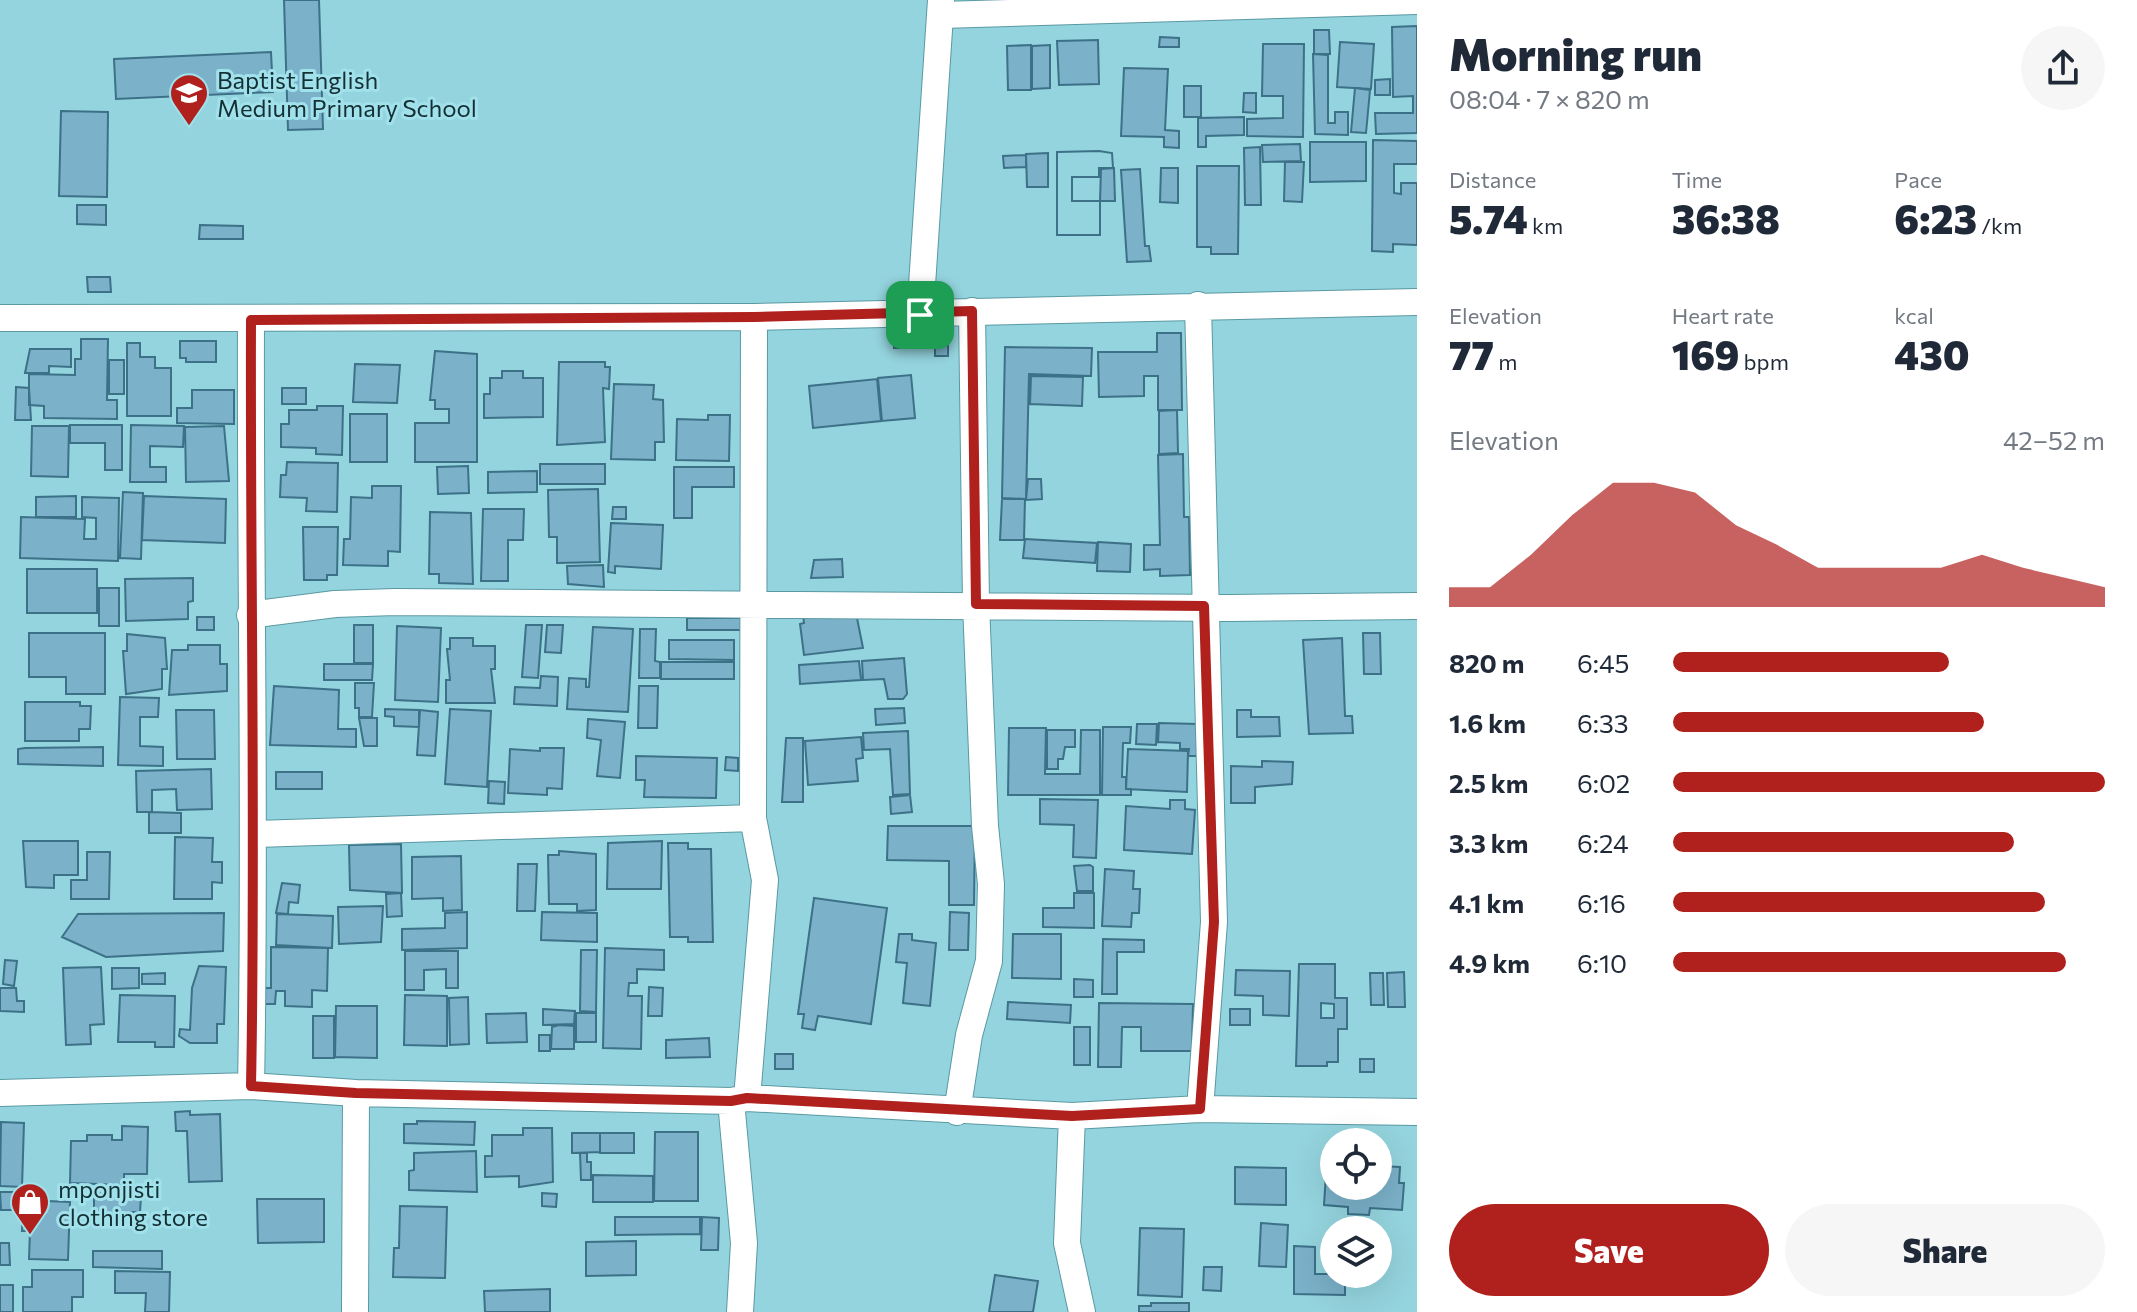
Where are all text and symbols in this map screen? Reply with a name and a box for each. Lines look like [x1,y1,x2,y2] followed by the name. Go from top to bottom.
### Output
[1449,26,1702,80] text: Morning run
[2021,26,2105,110] button: share
[217,65,477,122] place label: Baptist English Medium Primary School
[168,72,210,127] school or university icon: Baptist English Medium Primary School
[1449,83,1650,114] text: 08:04 · 7 × 820 m
[1449,166,1536,193] text: Distance
[1672,166,1722,193] text: Time
[1894,166,1942,193] text: Pace
[1449,193,1528,242] text: 5.74
[1672,193,1780,242] text: 36:38
[1894,193,1977,242] text: 6:23
[1528,212,1563,239] text: km
[1977,212,2022,239] text: /km
[886,281,954,349] pin
[898,293,942,337] icon: arrive
[1449,302,1542,329] text: Elevation
[1672,302,1774,329] text: Heart rate
[1894,302,1934,329] text: kcal
[1449,329,1494,378] text: 77
[1672,329,1739,378] text: 169
[1894,329,1970,378] text: 430
[1494,348,1517,375] text: m
[1739,348,1789,375] text: bpm
[1449,424,1559,455] text: Elevation
[2003,424,2105,455] text: 42–52 m
[1449,647,1524,678] text: 820 m
[1577,647,1629,678] text: 6:45
[1449,707,1526,738] text: 1.6 km
[1577,707,1629,738] text: 6:33
[1449,767,1528,798] text: 2.5 km
[1577,767,1630,798] text: 6:02
[1449,827,1528,858] text: 3.3 km
[1577,827,1629,858] text: 6:24
[1449,887,1524,918] text: 4.1 km
[1577,887,1626,918] text: 6:16
[1449,947,1530,978] text: 4.9 km
[1577,947,1627,978] text: 6:10
[1320,1128,1392,1288] map controls
[1320,1128,1392,1200] button: locate
[58,1174,208,1231] place label: mponjisti clothing store
[9,1181,51,1236] shop icon: mponjisti clothing store
[1449,1204,1769,1296] button: Save
[1785,1204,2105,1296] button: Share
[1320,1216,1392,1288] button: layers

